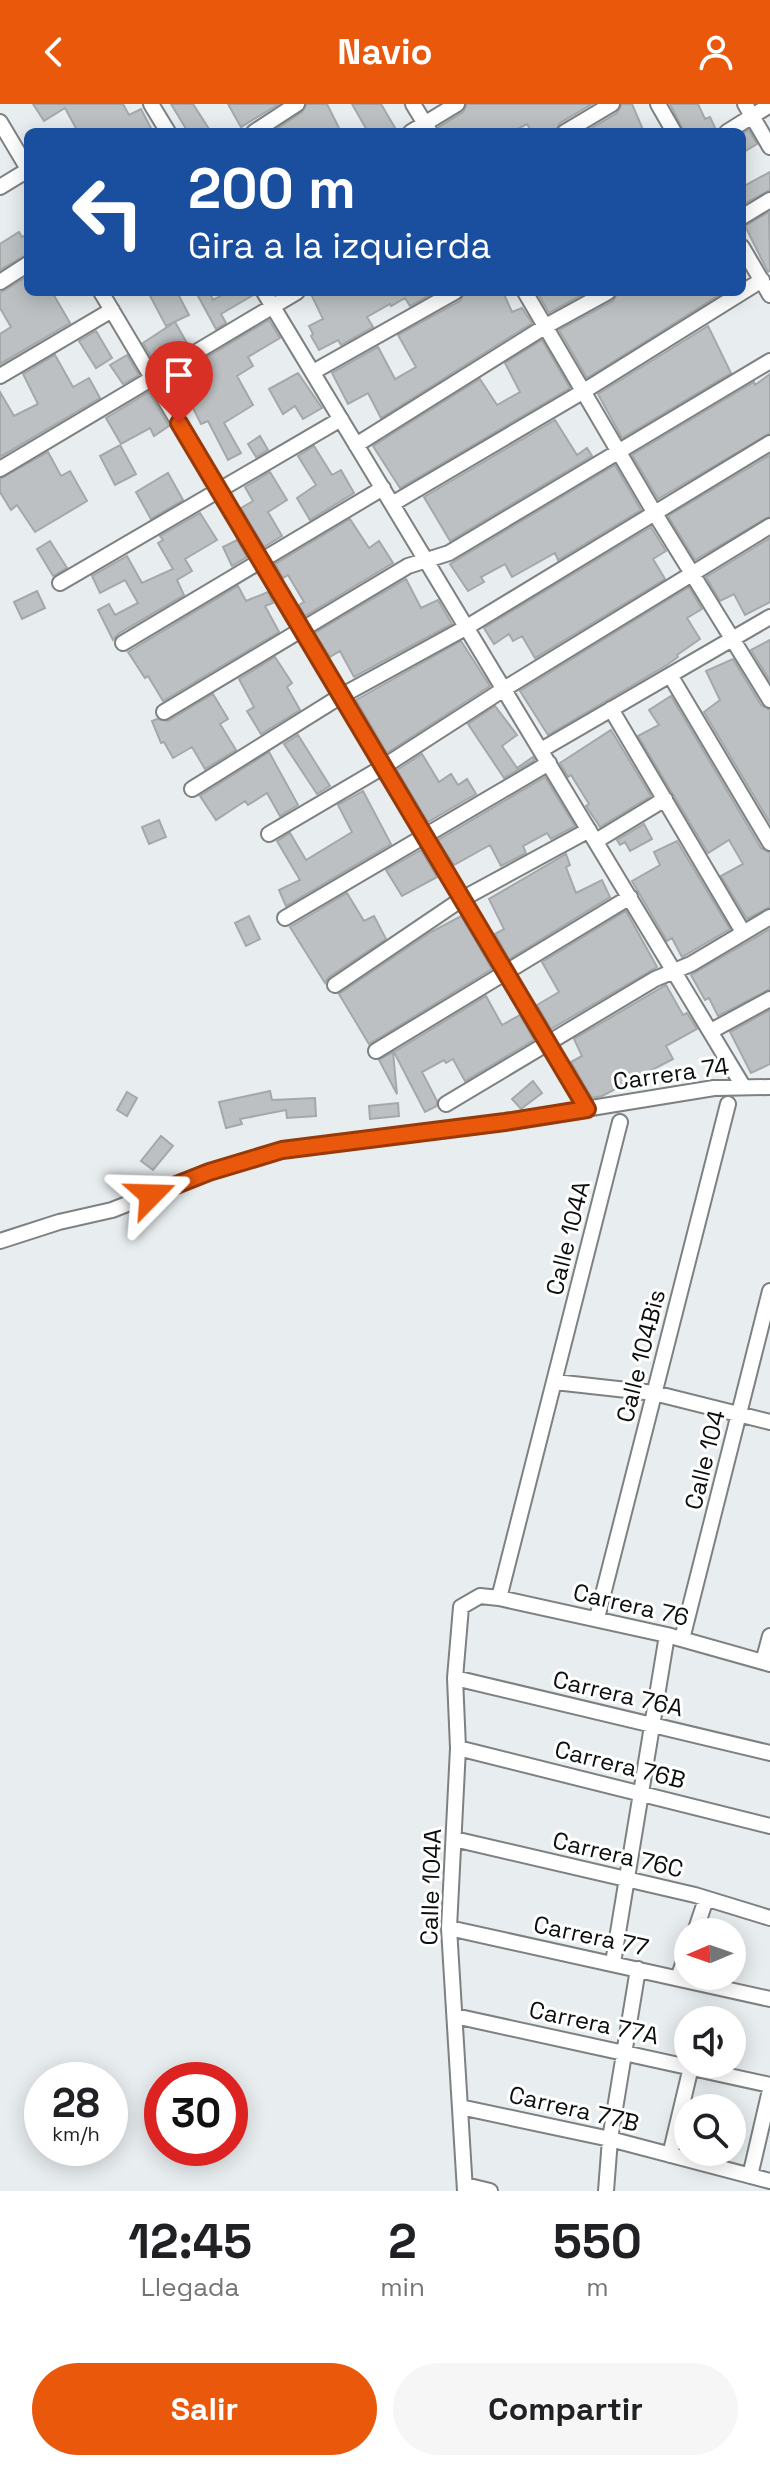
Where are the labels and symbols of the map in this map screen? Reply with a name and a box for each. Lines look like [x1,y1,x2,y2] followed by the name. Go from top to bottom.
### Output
[145,341,213,423] pin
[611,1050,731,1097] street label: Carrera 74
[109,1153,193,1237] position arrow
[538,1177,597,1298] street label: Calle 104A
[609,1286,672,1426] street label: Calle 104Bis
[677,1407,732,1513] street label: Calle 104
[570,1576,692,1633] street label: Carrera 76
[550,1663,686,1724] street label: Carrera 76A
[552,1733,689,1796] street label: Carrera 76B
[550,1824,686,1885] street label: Carrera 76C
[413,1828,448,1946] street label: Calle 104A
[531,1908,651,1963] street label: Carrera 77
[674,1918,746,1990] north arrow
[526,1994,662,2051] street label: Carrera 77A
[144,2062,248,2166] speed limit sign: 30
[506,2078,642,2139] street label: Carrera 77B

